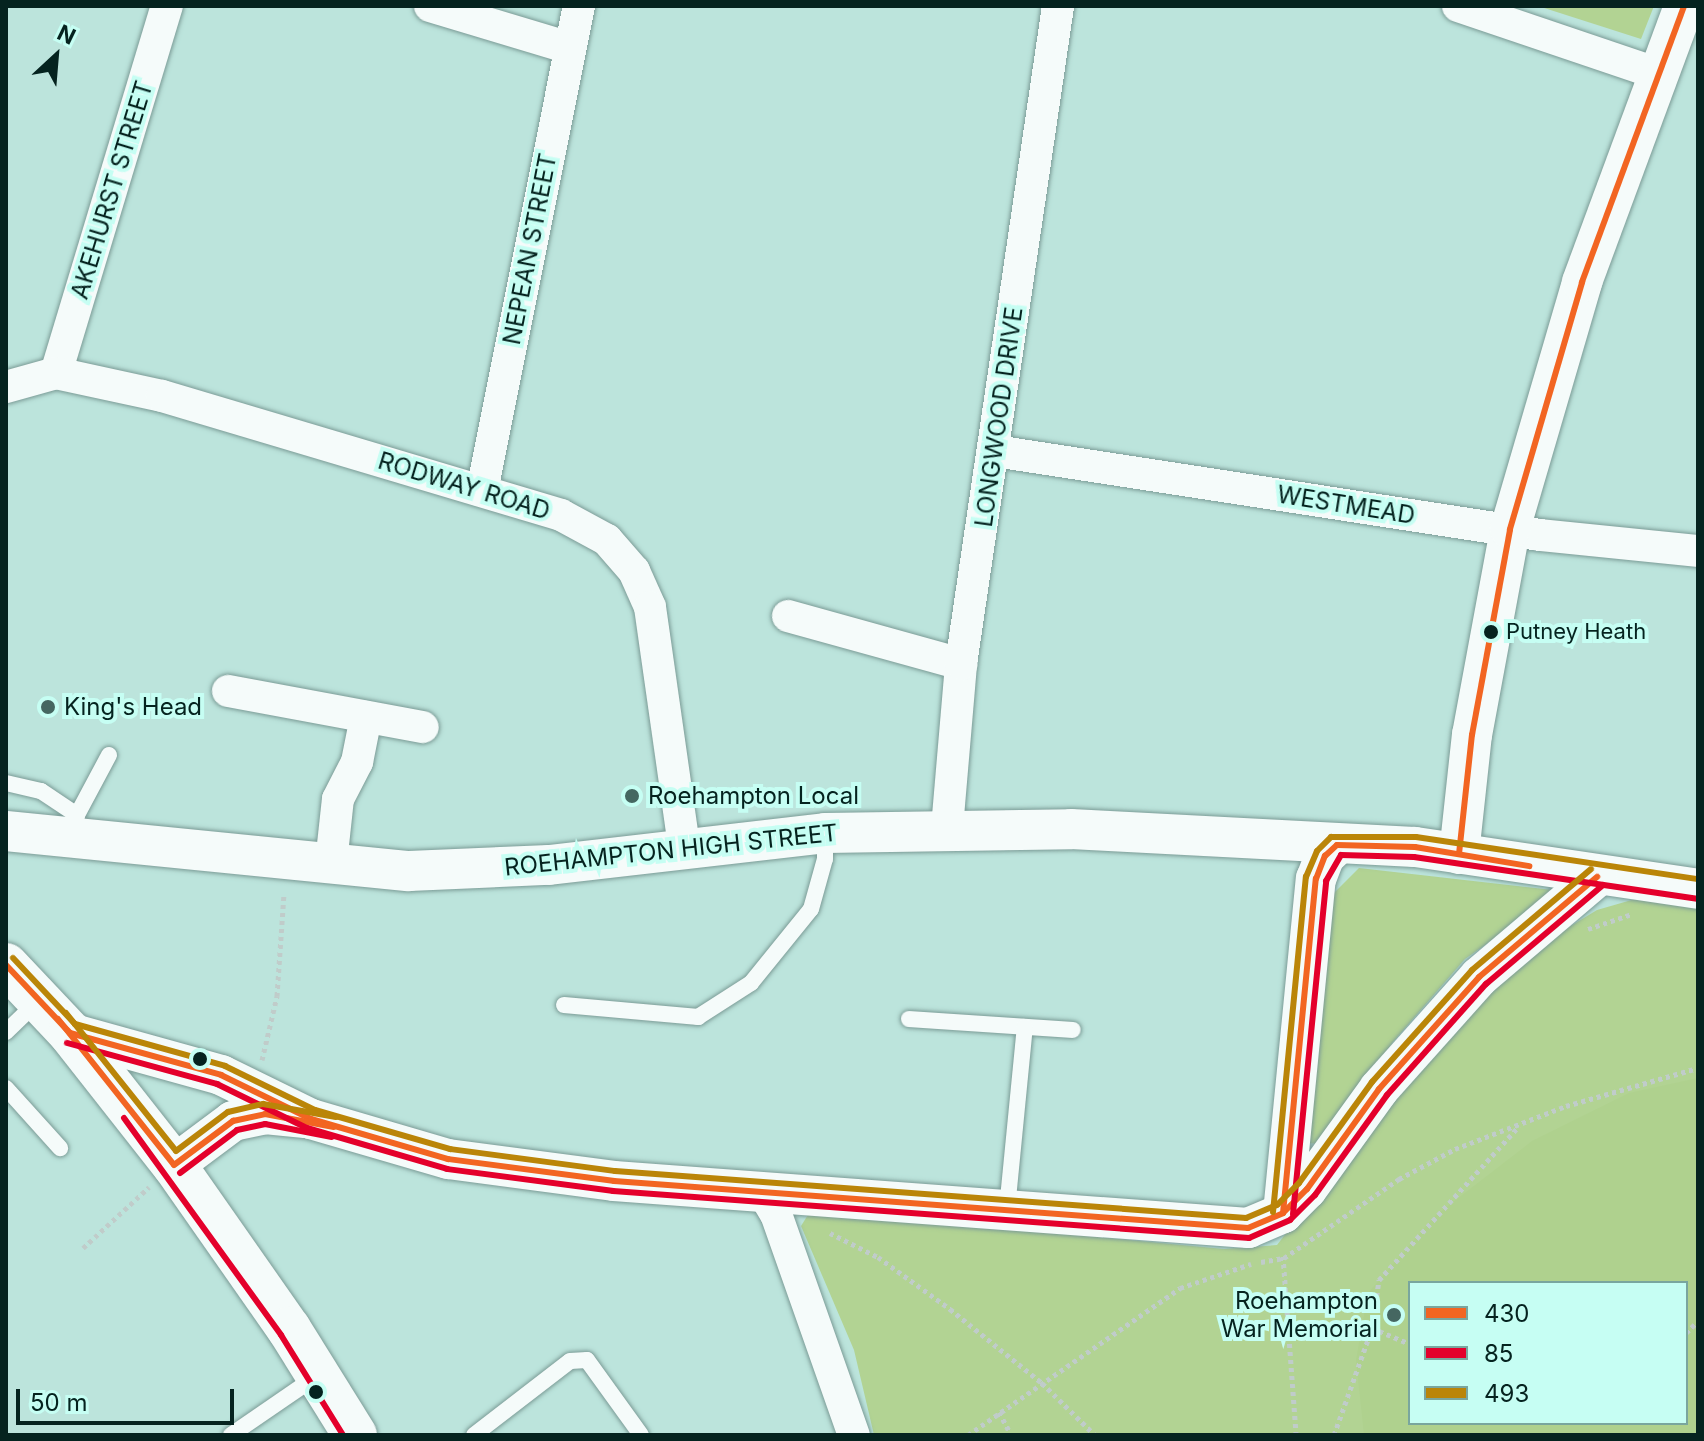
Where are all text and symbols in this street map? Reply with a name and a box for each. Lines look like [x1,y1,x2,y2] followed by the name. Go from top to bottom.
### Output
[16,16,96,96] north arrow
[53,19,80,50] text: N
[65,77,159,303] street label: AKEHURST STREET
[497,151,563,347] street label: NEPEAN STREET
[969,305,1029,529] street label: LONGWOOD DRIVE
[375,446,553,526] street label: RODWAY ROAD
[1275,480,1417,530] street label: WESTMEAD
[1506,619,1646,645] place label: Putney Heath
[1483,624,1499,640] marker: Putney Heath
[64,693,202,721] place label: King's Head
[39,698,57,716] marker: King's Head
[648,782,859,810] place label: Roehampton Local
[623,787,641,805] marker: Roehampton Local
[503,818,839,882] street label: ROEHAMPTON HIGH STREET
[192,1051,208,1067] unlabelled marker
[1408,1281,1688,1425] legend
[1221,1287,1378,1343] place label: Roehampton War Memorial
[1484,1299,1529,1328] text: 430
[1385,1306,1403,1324] marker: Roehampton War Memorial
[1484,1339,1513,1368] text: 85
[20,1373,238,1423] scale bar
[1484,1379,1529,1408] text: 493
[308,1384,324,1400] unlabelled marker
[30,1388,88,1417] text: 50 m

